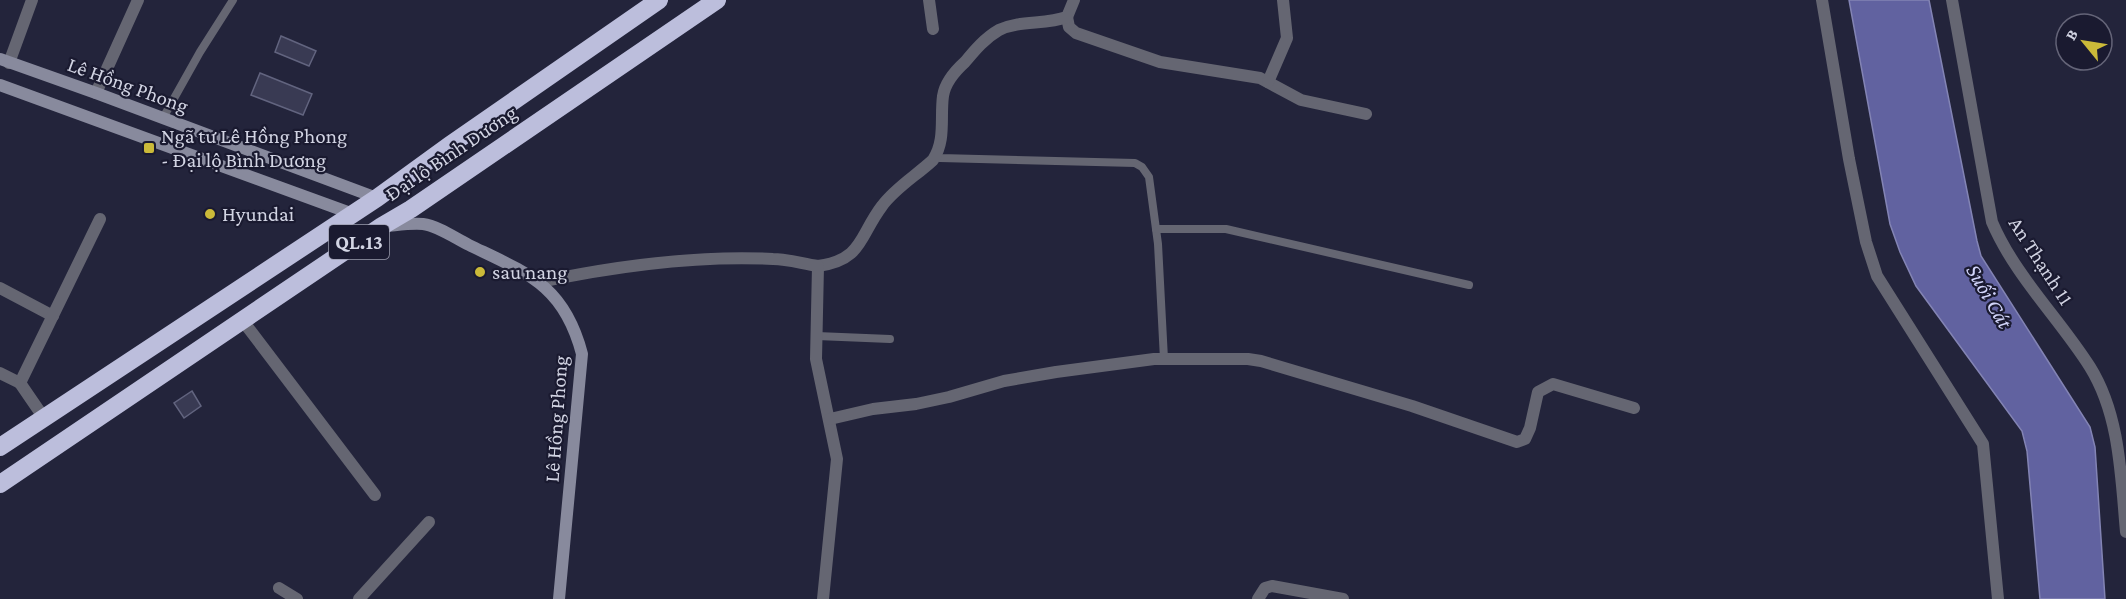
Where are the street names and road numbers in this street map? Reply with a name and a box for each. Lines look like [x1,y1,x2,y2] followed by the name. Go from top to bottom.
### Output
[64,52,192,118] street label: Lê Hồng Phong
[381,100,521,206] street label: Đại lộ Bình Dương
[2004,213,2078,309] street label: An Thạnh 11
[329,225,389,259] road number: QL.13
[540,355,572,483] street label: Lê Hồng Phong

